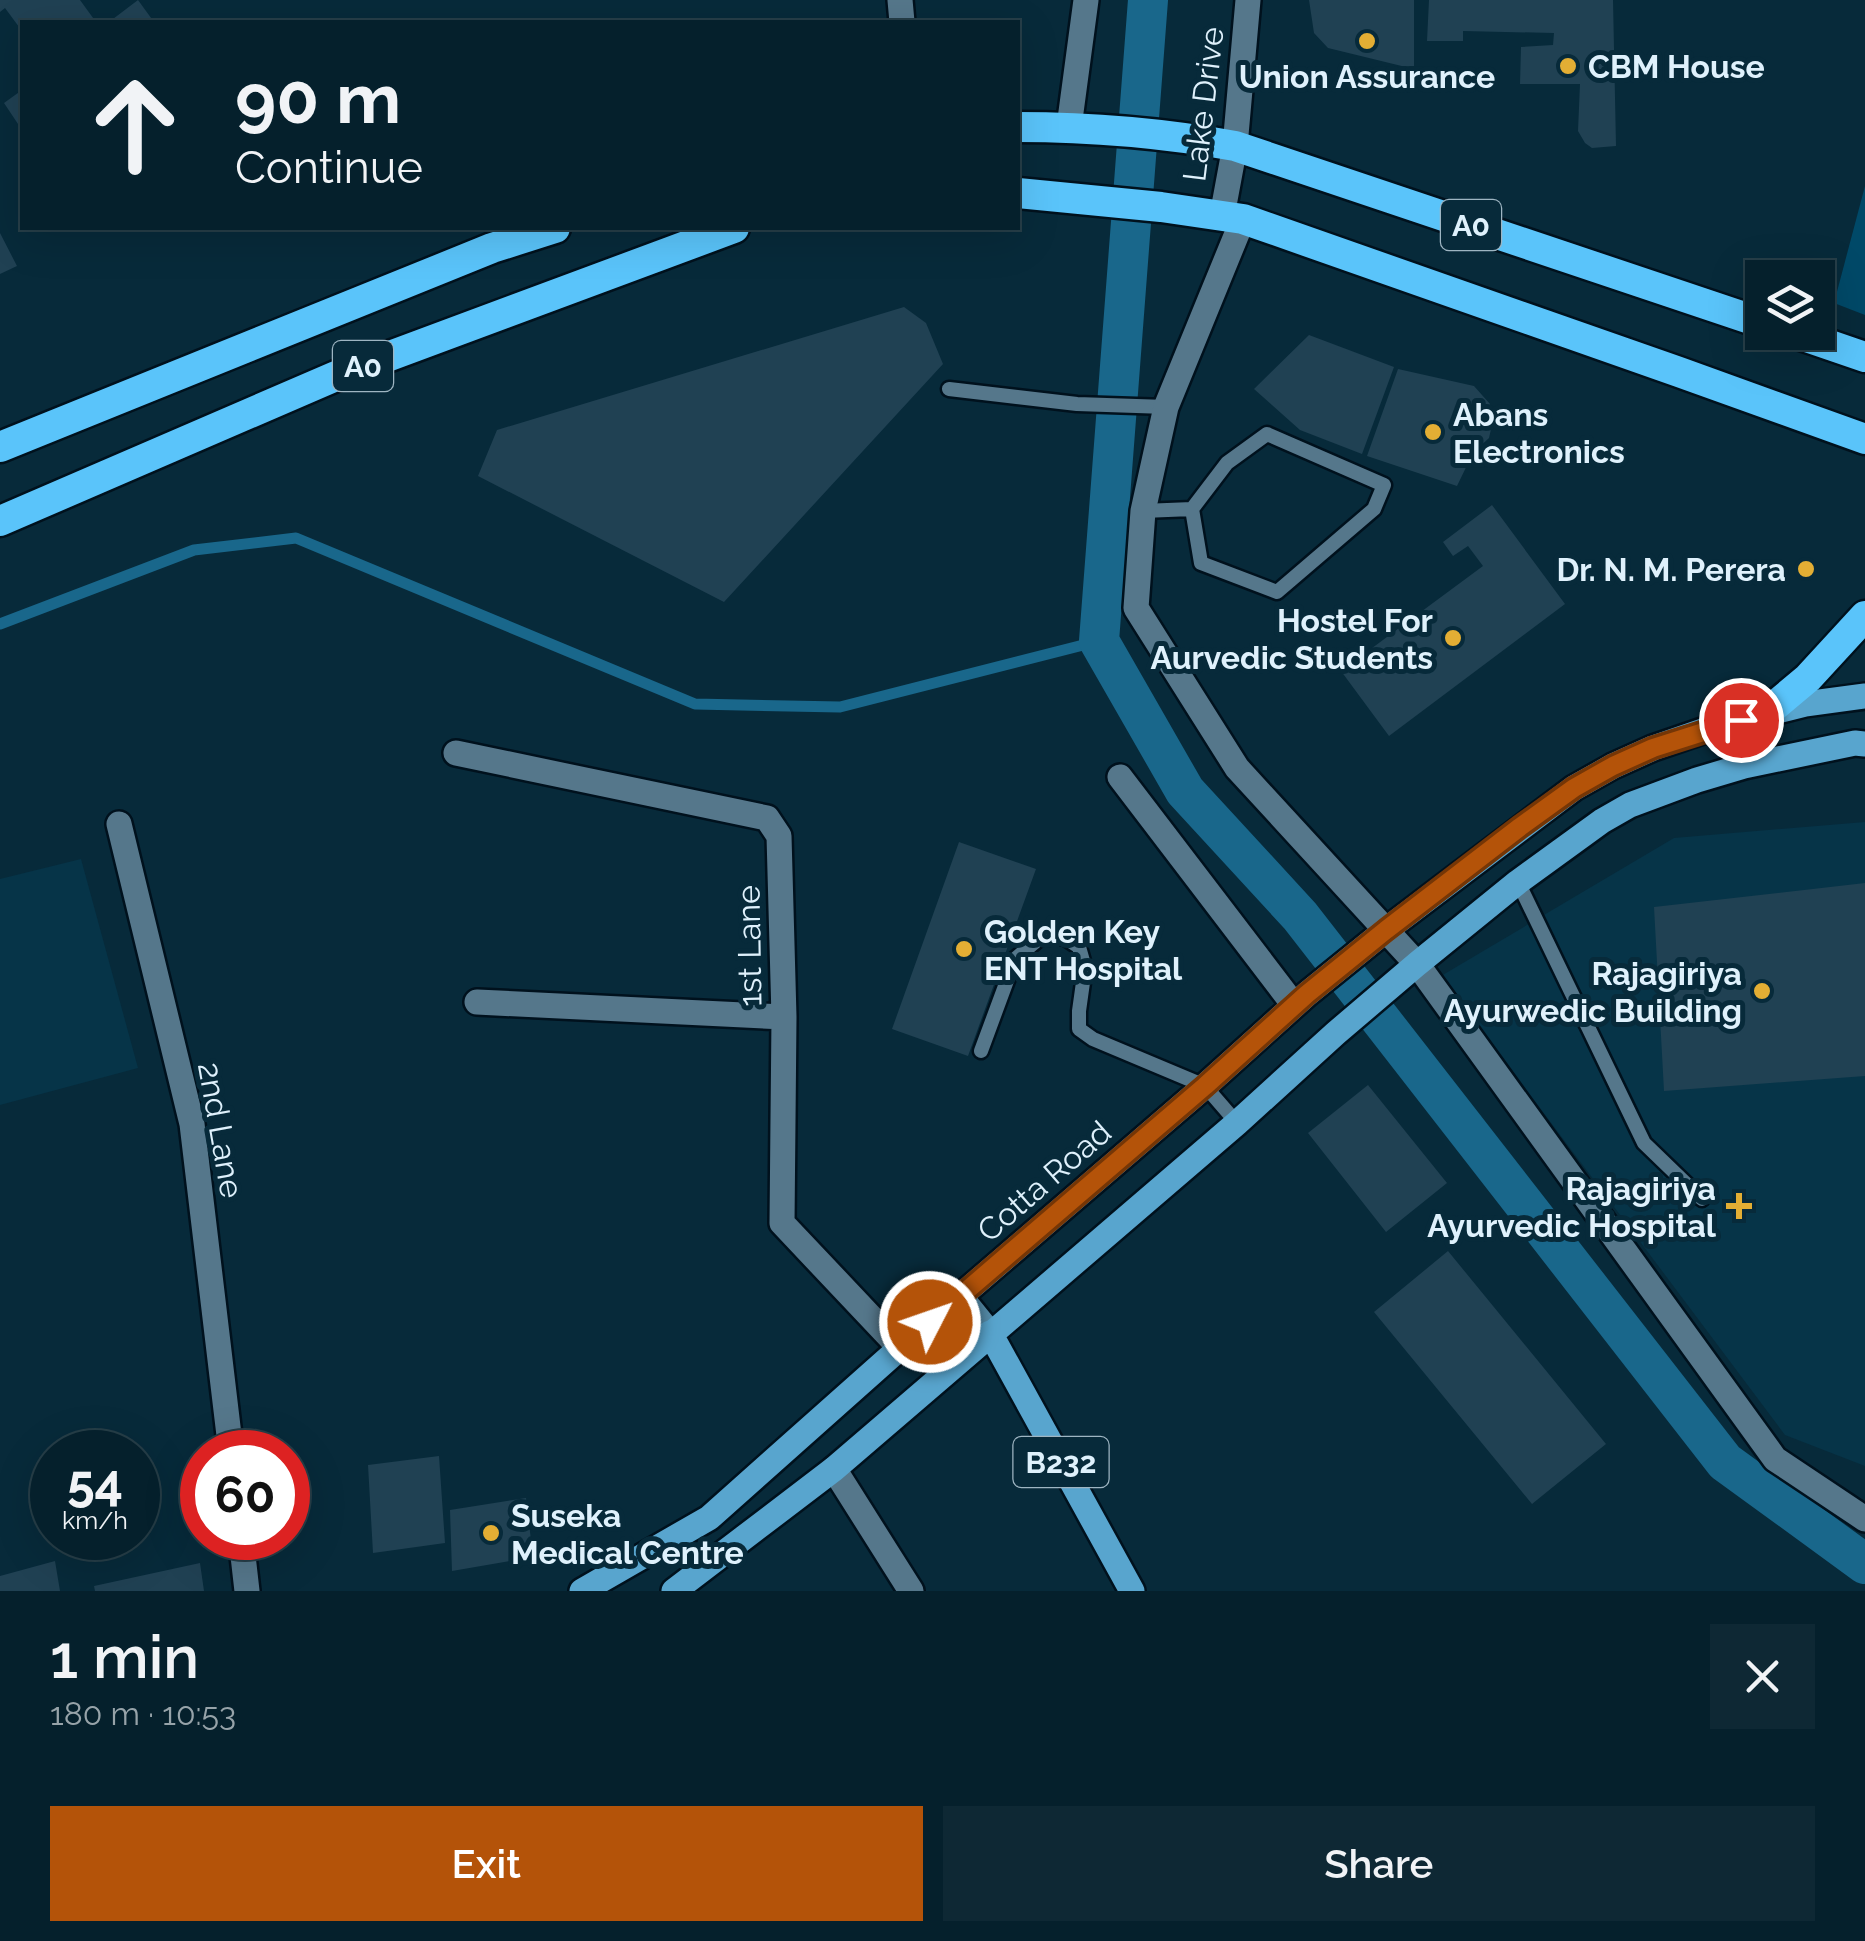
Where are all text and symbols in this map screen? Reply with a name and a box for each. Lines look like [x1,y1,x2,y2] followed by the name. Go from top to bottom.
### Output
[1175,25,1231,183] street label: Lake Drive
[1356,30,1378,52] marker: Union Assurance
[1588,48,1765,85] place label: CBM House
[1557,55,1579,77] marker: CBM House
[235,57,401,139] text: 90 m
[1239,58,1495,95] place label: Union Assurance
[70,60,200,190] icon: ahead
[235,141,423,194] text: Continue
[1441,200,1501,250] road number: A0
[1745,260,1835,350] map controls
[1745,260,1835,350] button: layers
[333,341,393,391] road number: A0
[1453,396,1625,470] place label: Abans Electronics
[1422,421,1444,443] marker: Abans Electronics
[1556,551,1786,588] place label: Dr. N. M. Perera
[1795,558,1817,580] marker: Dr. N. M. Perera
[1150,602,1433,676] place label: Hostel For Aurvedic Students
[1442,627,1464,649] marker: Hostel For Aurvedic Students
[1699,678,1784,763] pin
[1714,693,1769,748] icon: arrive
[729,885,769,1007] street label: 1st Lane
[984,913,1183,987] place label: Golden Key ENT Hospital
[953,938,975,960] marker: Golden Key ENT Hospital
[1444,955,1742,1029] place label: Rajagiriya Ayurwedic Building
[1751,980,1773,1002] marker: Rajagiriya Ayurwedic Building
[191,1059,251,1201] street label: 2nd Lane
[970,1113,1118,1249] street label: Cotta Road
[1427,1170,1717,1244] place label: Rajagiriya Ayurvedic Hospital
[1726,1193,1752,1219] marker: Rajagiriya Ayurvedic Hospital
[878,1270,982,1374] position arrow
[180,1430,310,1560] speed limit sign: 60
[1014,1437,1108,1487] road number: B232
[67,1453,123,1512] text: 54
[511,1497,744,1571] place label: Suseka Medical Centre
[62,1505,128,1535] text: km/h
[480,1522,502,1544] marker: Suseka Medical Centre
[50,1622,199,1692] text: 1 min
[1710,1624,1815,1729] button: close
[50,1695,236,1732] text: 180 m · 10:53
[50,1806,923,1921] button: Exit
[943,1806,1815,1921] button: Share

